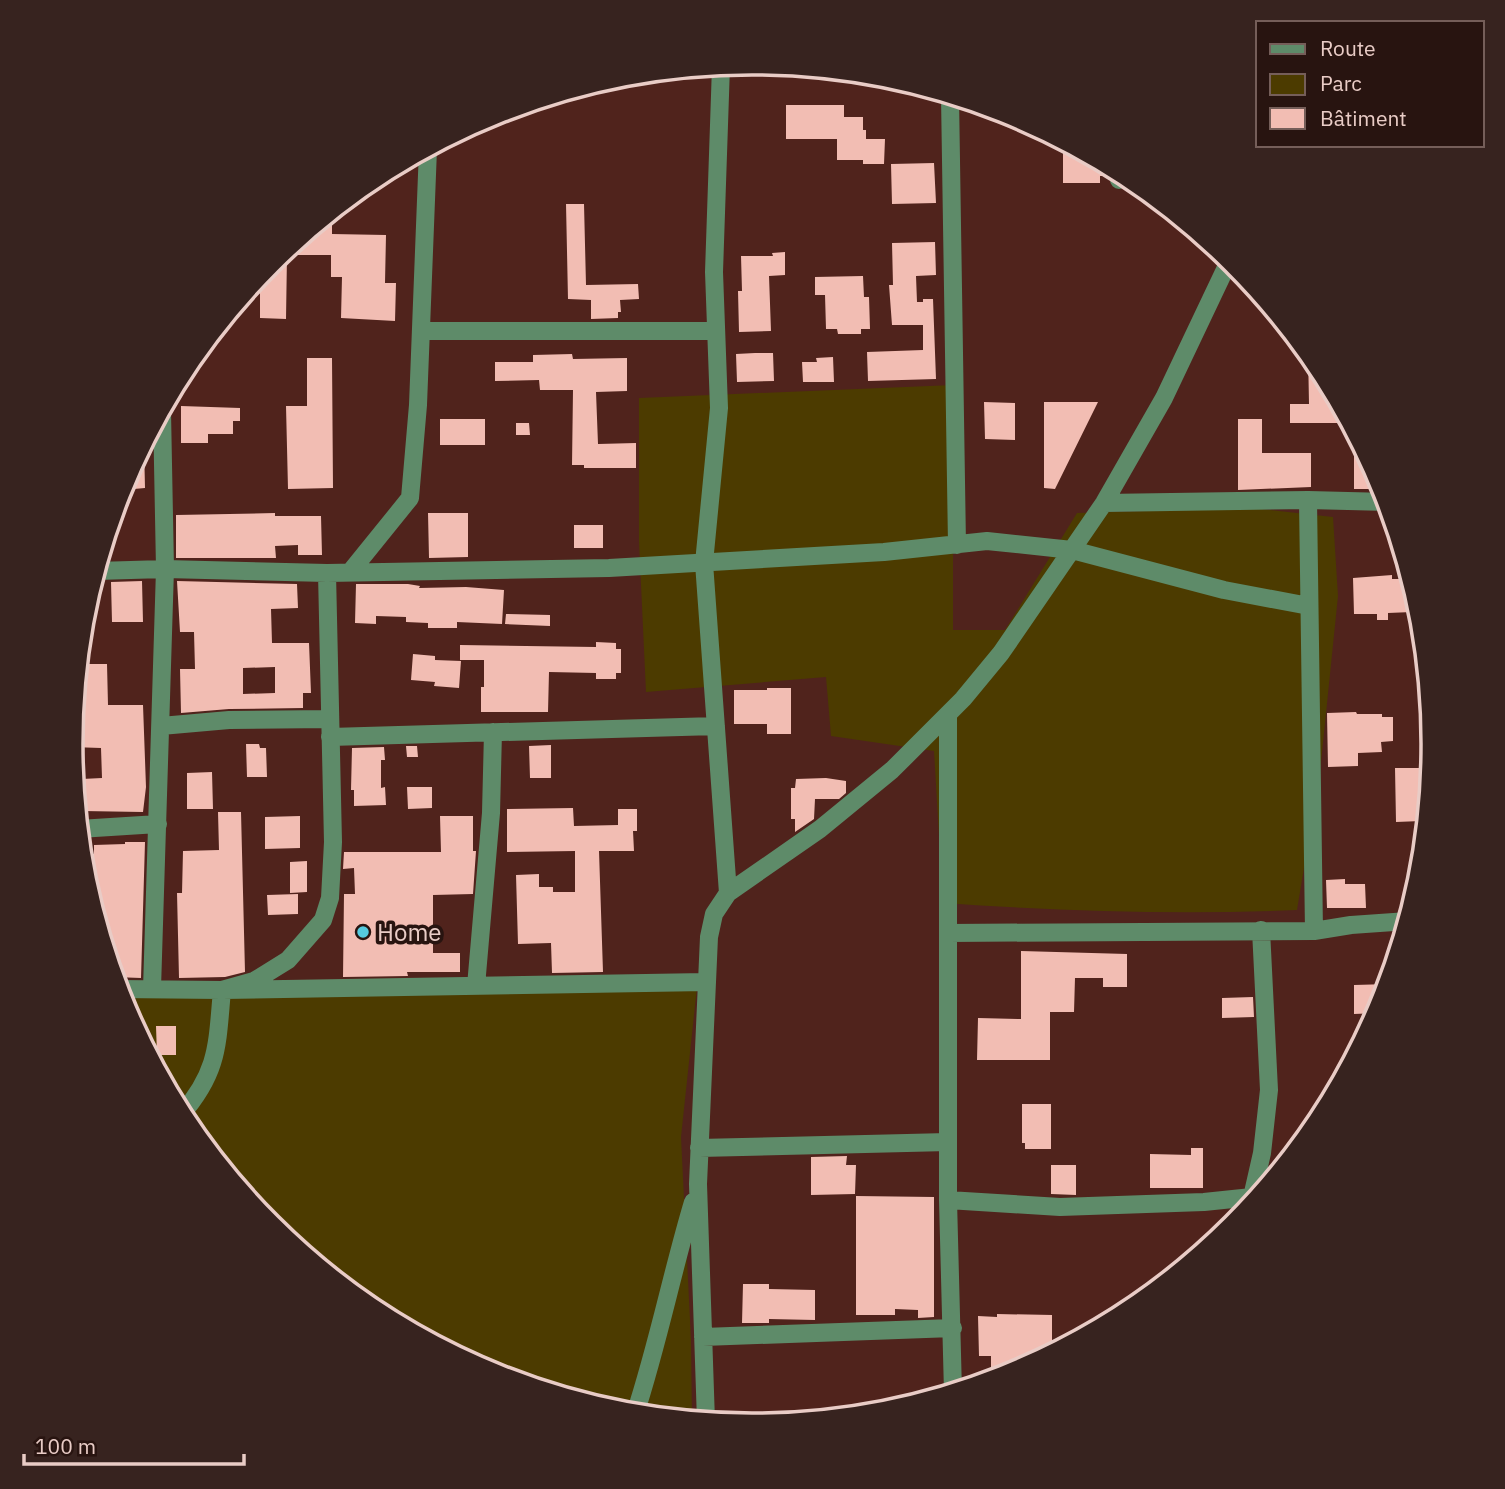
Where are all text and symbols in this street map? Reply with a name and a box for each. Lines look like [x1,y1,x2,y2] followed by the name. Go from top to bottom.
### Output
[1256,21,1484,147] legend
[1320,34,1376,62] text: Route
[1320,69,1362,97] text: Parc
[1320,104,1407,132] text: Bâtiment
[377,916,442,948] place label: Home
[355,924,371,940] marker: Home
[24,1422,245,1466] scale bar
[35,1432,96,1460] text: 100 m

